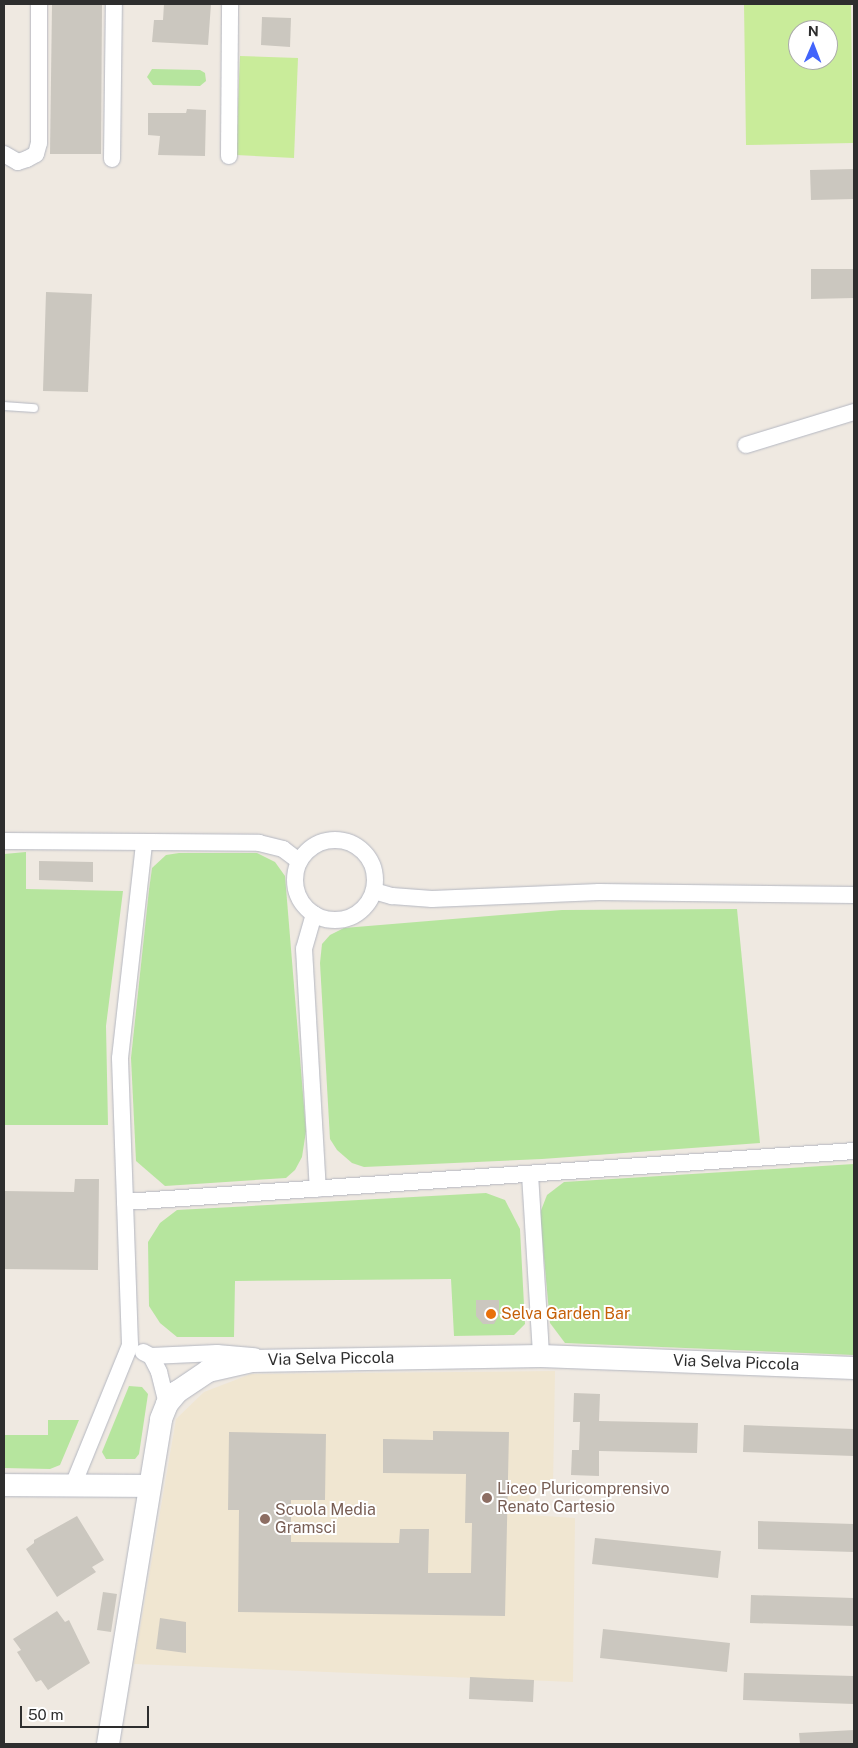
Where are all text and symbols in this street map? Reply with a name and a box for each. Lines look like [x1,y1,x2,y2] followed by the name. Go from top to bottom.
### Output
[788,20,838,70] north arrow
[808,23,819,39] text: N
[501,1304,630,1324] place label: Selva Garden Bar
[485,1308,497,1320] marker: Selva Garden Bar
[268,1348,394,1370] street label: Via Selva Piccola
[672,1351,800,1375] street label: Via Selva Piccola
[497,1479,670,1517] place label: Liceo Pluricomprensivo Renato Cartesio
[481,1492,493,1504] marker: Liceo Pluricomprensivo Renato Cartesio
[275,1500,376,1538] place label: Scuola Media Gramsci
[259,1513,271,1525] marker: Scuola Media Gramsci
[22,1696,151,1728] scale bar
[28,1706,63,1723] text: 50 m

